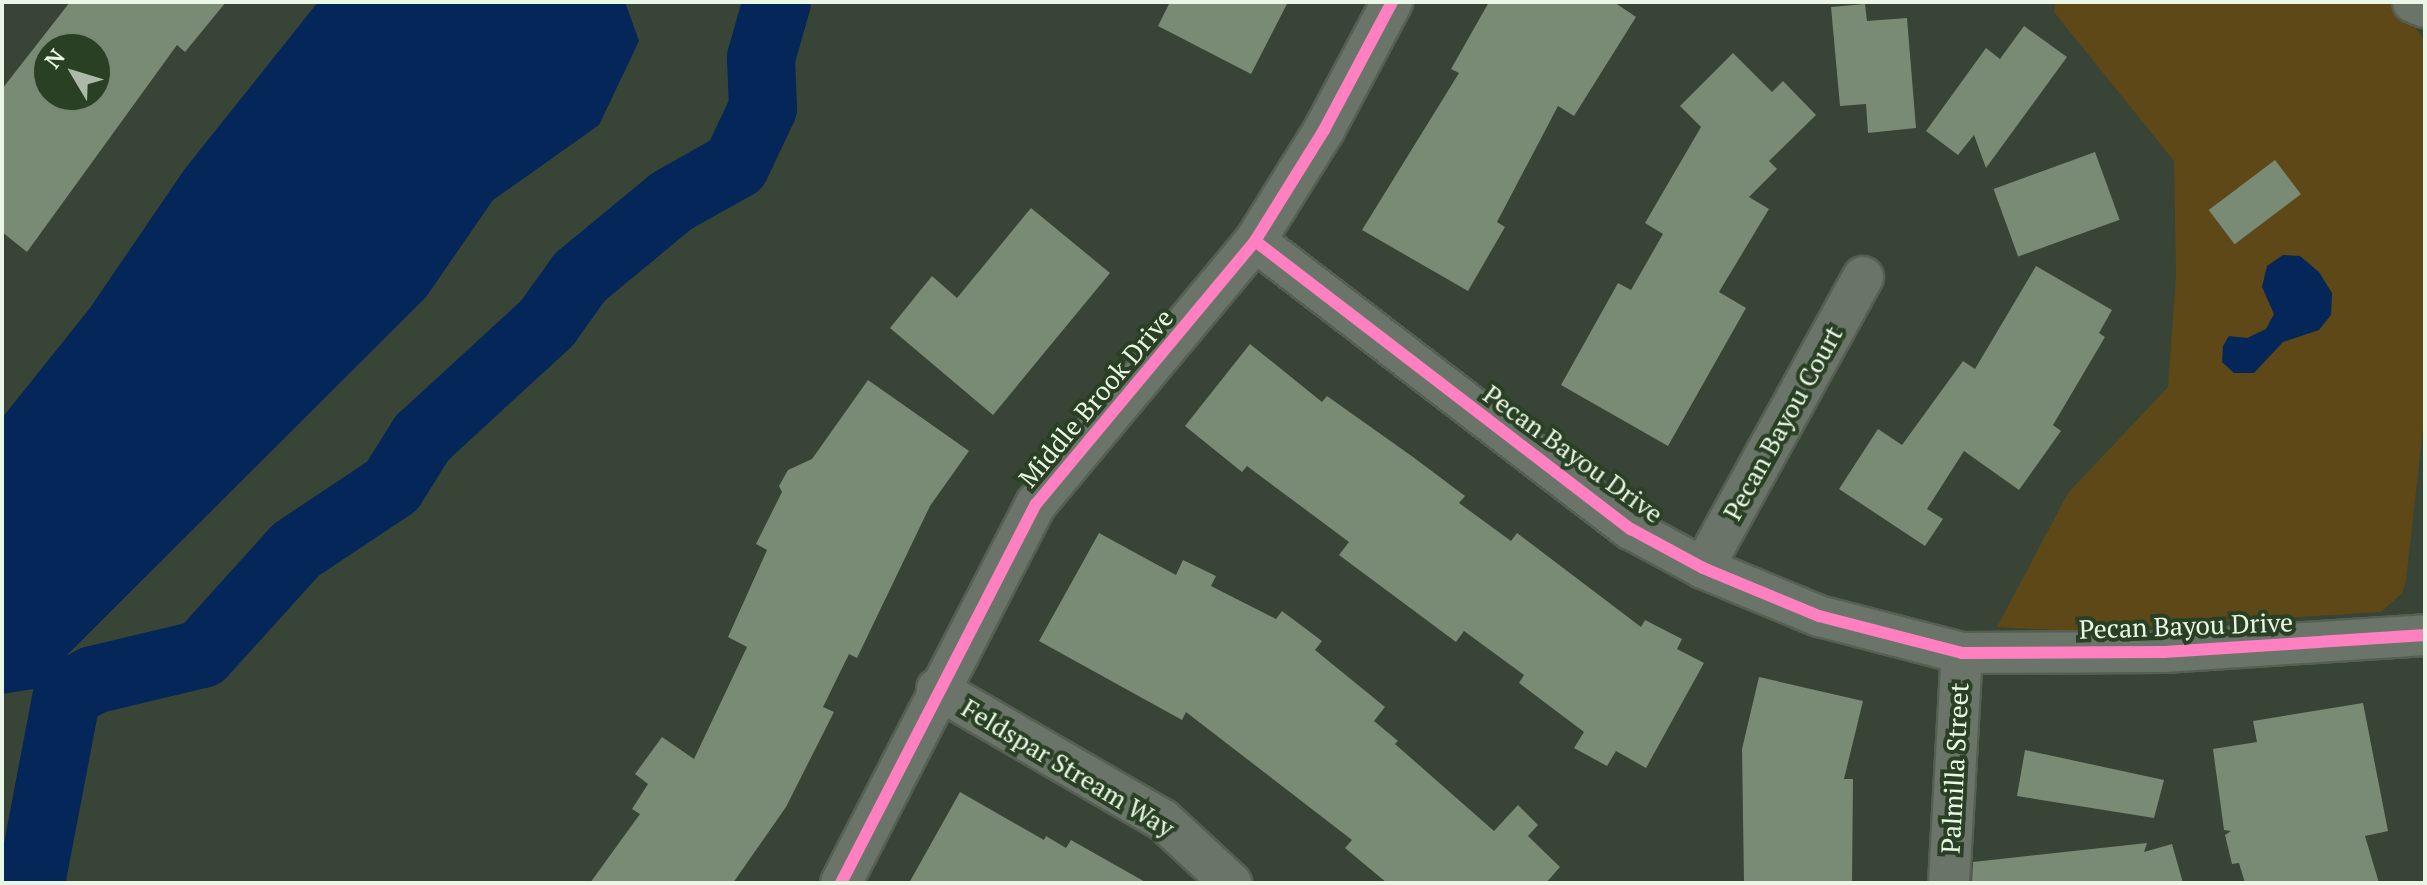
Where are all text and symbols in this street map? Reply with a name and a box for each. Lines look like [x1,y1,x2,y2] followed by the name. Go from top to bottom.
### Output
[32,32,112,112] north arrow
[38,43,71,74] text: N
[1012,303,1180,493] street label: Middle Brook Drive
[1717,320,1849,526] street label: Pecan Bayou Court
[1477,378,1669,530] street label: Pecan Bayou Drive
[2078,607,2294,645] street label: Pecan Bayou Drive
[1935,682,1975,854] street label: Palmilla Street
[956,692,1180,844] street label: Feldspar Stream Way

